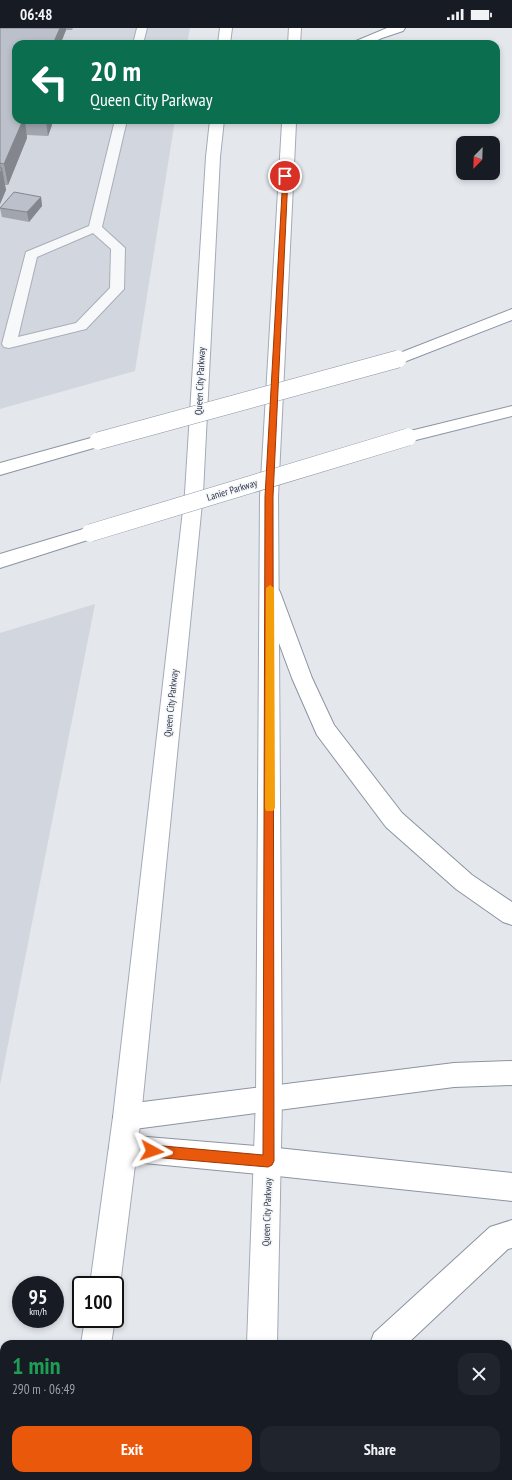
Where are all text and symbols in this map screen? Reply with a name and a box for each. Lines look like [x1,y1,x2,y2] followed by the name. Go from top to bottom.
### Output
[20,5,52,24] text: 06:48
[90,52,141,89] text: 20 m
[24,56,76,108] icon: left
[90,88,213,111] text: Queen City Parkway
[456,136,500,180] north arrow
[456,136,500,180] map controls
[268,159,302,193] pin
[274,165,296,187] icon: arrive
[192,346,208,415] street label: Queen City Parkway
[205,476,259,504] street label: Lanier Parkway
[161,668,181,738] street label: Queen City Parkway
[131,1130,173,1172] position arrow
[259,1178,275,1246] street label: Queen City Parkway
[72,1276,124,1328] speed limit sign: 100
[28,1284,48,1310] text: 95
[29,1305,47,1318] text: km/h
[12,1350,60,1381] text: 1 min
[458,1353,500,1395] button: close
[12,1381,75,1398] text: 290 m · 06:49
[12,1426,252,1472] button: Exit
[260,1426,500,1472] button: Share

